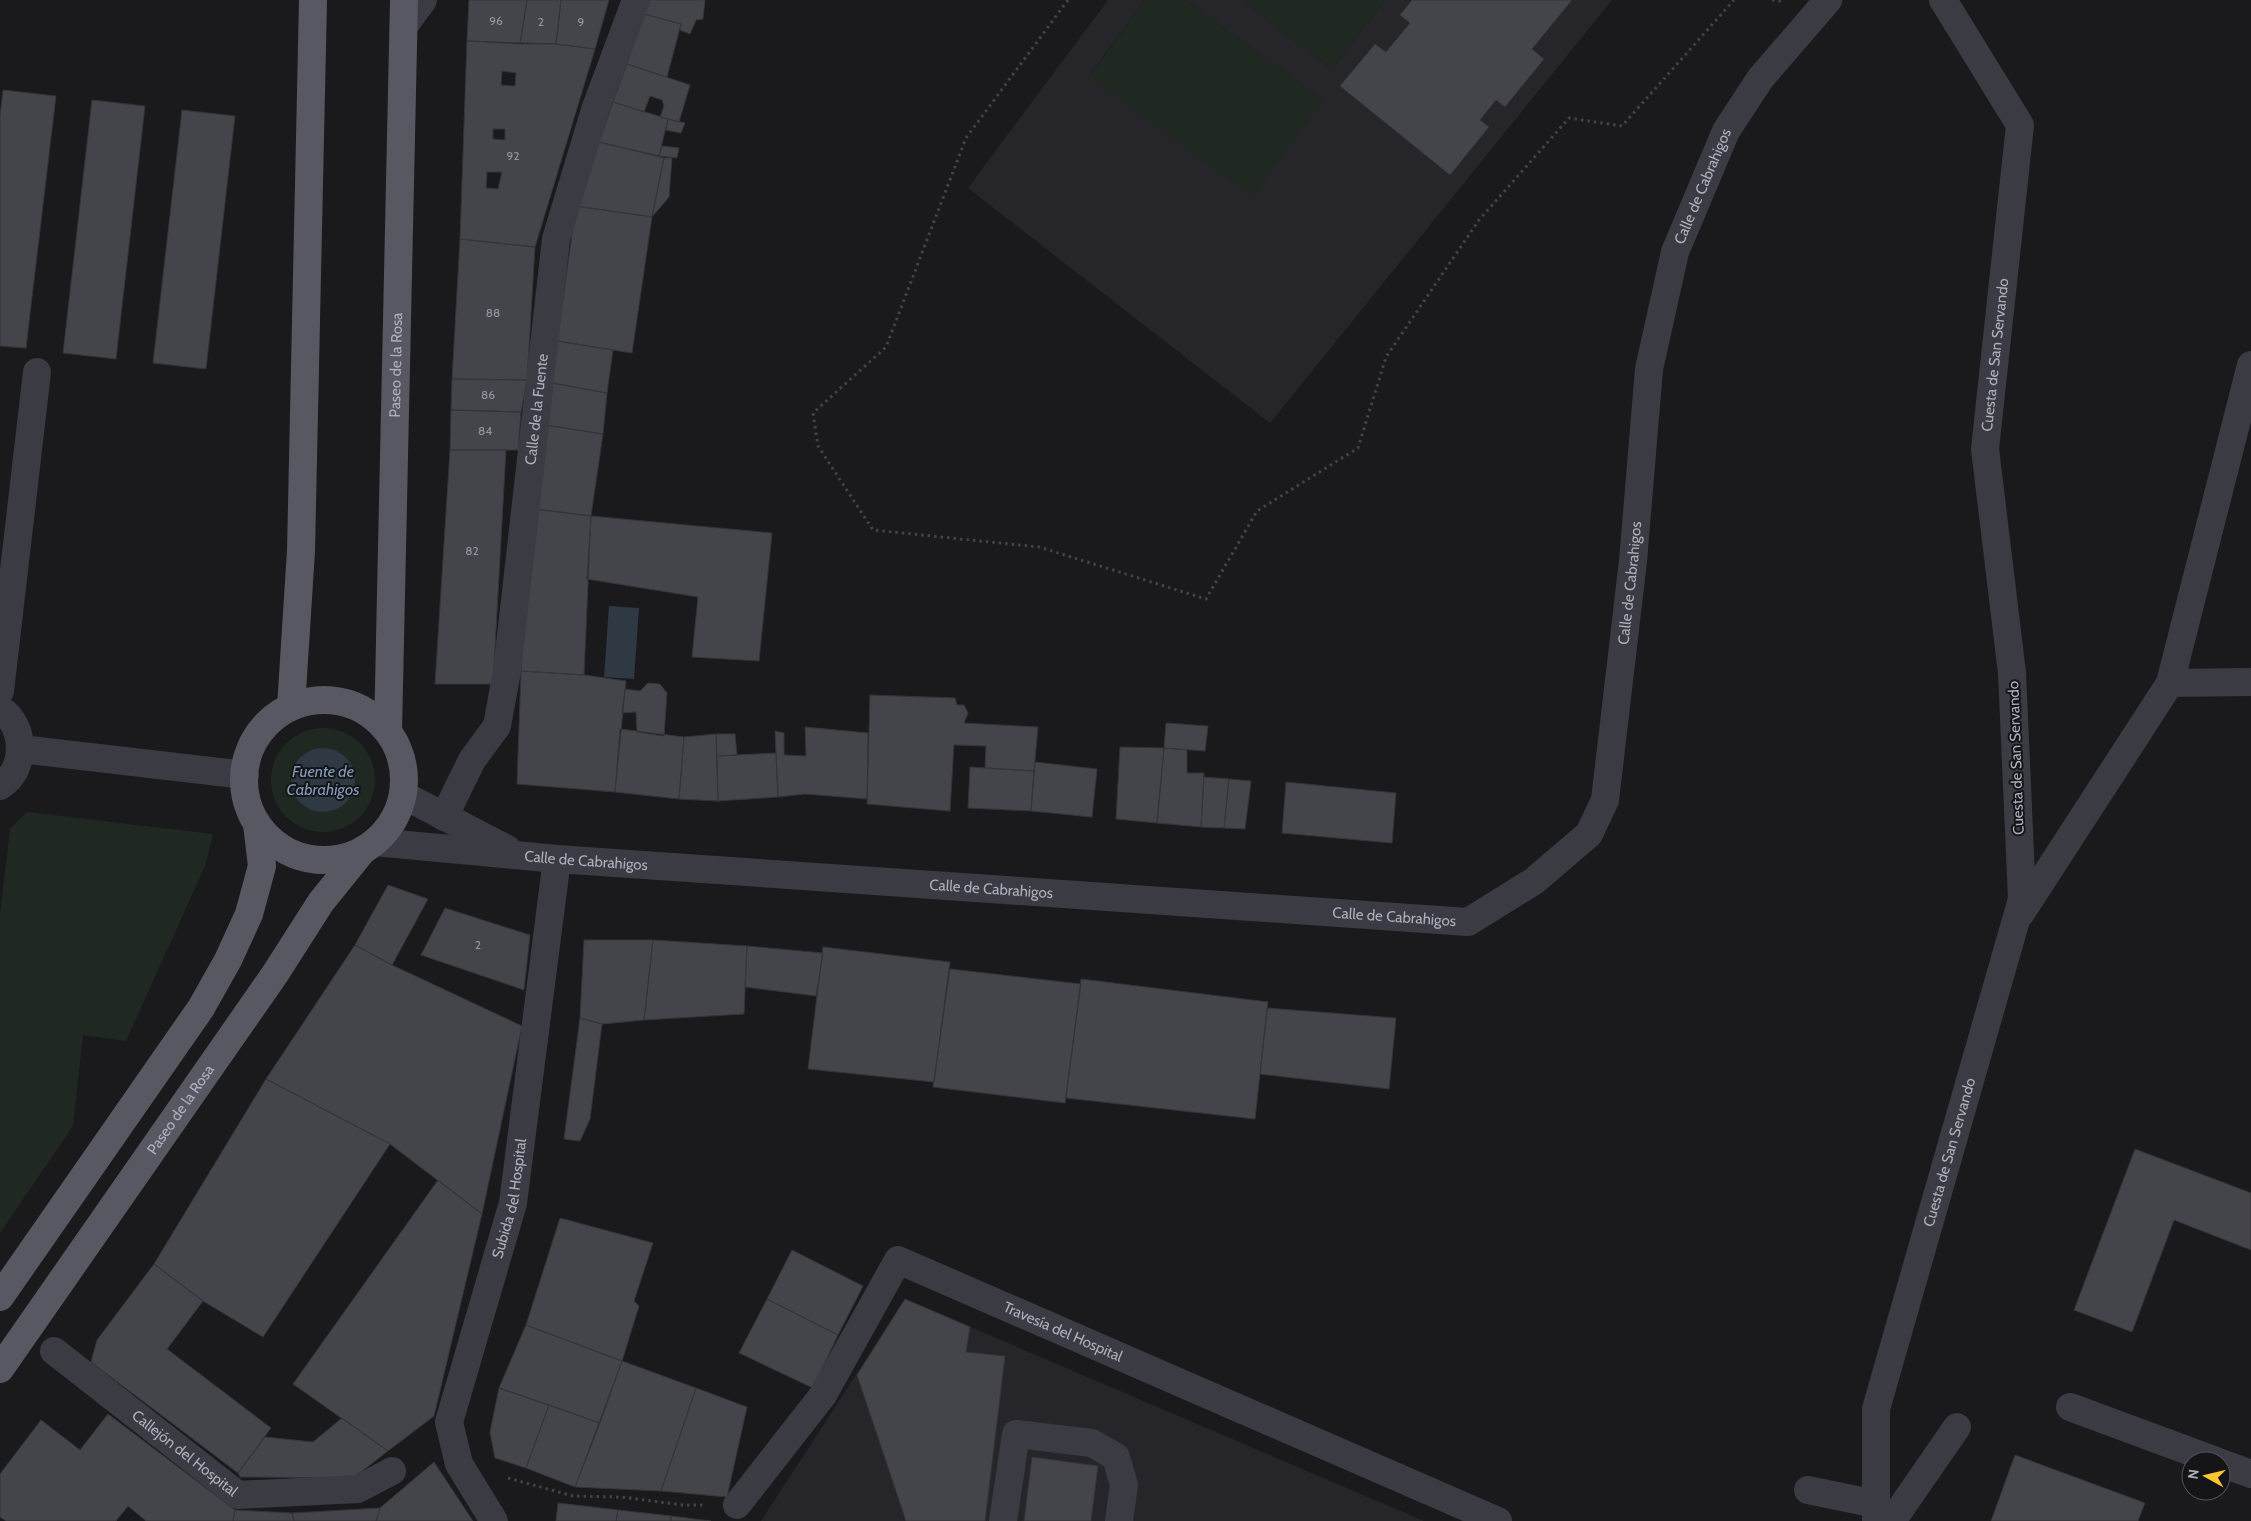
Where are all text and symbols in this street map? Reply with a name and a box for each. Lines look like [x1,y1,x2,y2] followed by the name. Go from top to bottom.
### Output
[489,13,503,28] house number: 96
[538,14,544,29] house number: 2
[578,14,585,29] house number: 9
[1670,126,1735,247] street label: Calle de Cabrahigos
[506,148,520,163] house number: 92
[1978,277,2012,433] street label: Cuesta de San Servando
[486,305,500,320] house number: 88
[386,312,406,418] street label: Paseo de la Rosa
[521,352,552,466] street label: Calle de la Fuente
[481,387,495,402] house number: 86
[478,423,492,438] house number: 84
[1614,521,1645,646] street label: Calle de Cabrahigos
[465,543,479,558] house number: 82
[2004,681,2028,835] street label: Cuesta de San Servando
[287,762,359,799] water label: Fuente de Cabrahigos
[524,847,649,874] street label: Calle de Cabrahigos
[929,876,1054,902] street label: Calle de Cabrahigos
[1332,904,1457,930] street label: Calle de Cabrahigos
[475,937,481,952] house number: 2
[143,1061,218,1158] street label: Paseo de la Rosa
[1920,1076,1979,1229] street label: Cuesta de San Servando
[488,1137,530,1261] street label: Subida del Hospital
[1001,1298,1126,1366] street label: Travesía del Hospital
[128,1406,242,1501] street label: Callejón del Hospital
[2181,1451,2231,1501] north arrow
[2184,1468,2203,1480] text: N

